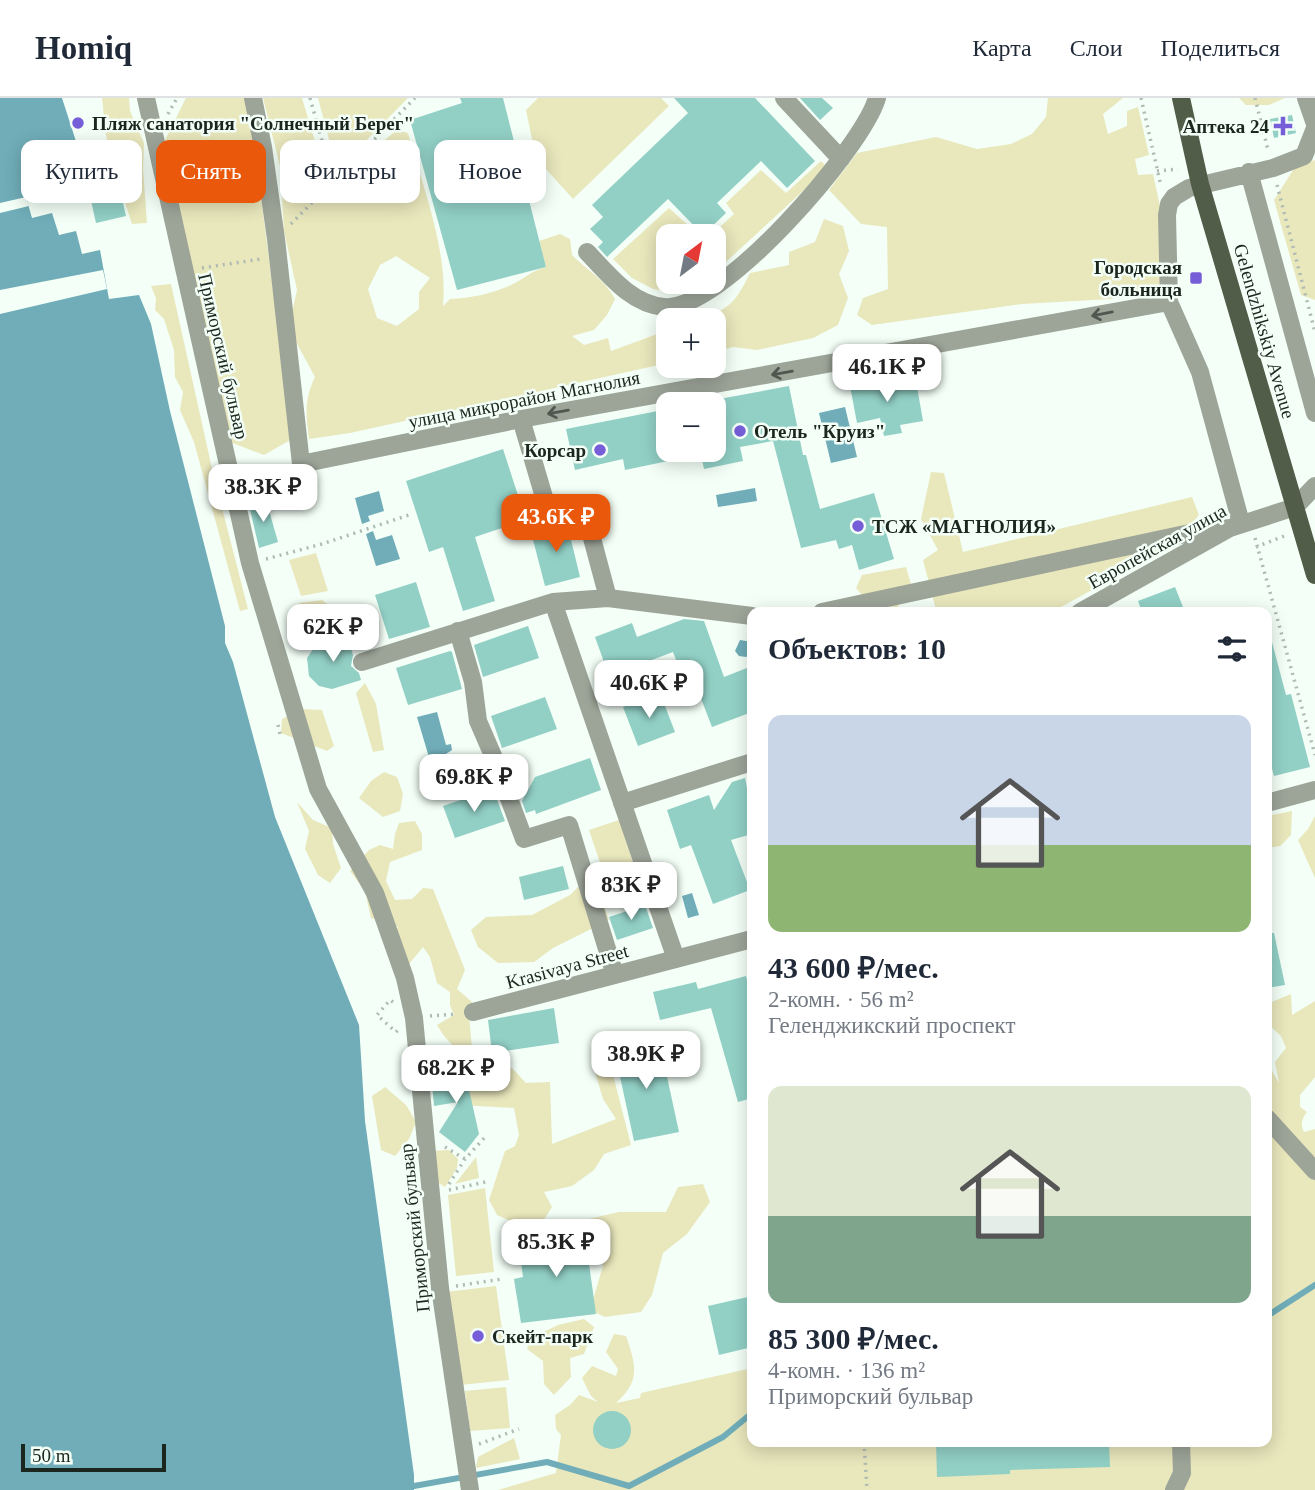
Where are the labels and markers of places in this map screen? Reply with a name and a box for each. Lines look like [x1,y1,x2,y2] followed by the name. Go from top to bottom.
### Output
[92,113,414,134] place label: Пляж санатория "Солнечный Берег"
[70,115,86,131] marker: Пляж санатория "Солнечный Берег"
[1183,116,1269,137] place label: Аптека 24
[1275,118,1291,134] marker: Аптека 24
[1094,257,1182,300] place label: Городская больница
[1188,270,1204,286] marker: Городская больница
[822,344,952,404] pin: 46.1K ₽
[754,421,885,442] place label: Отель "Круиз"
[732,423,748,439] marker: Отель "Круиз"
[524,440,586,461] place label: Корсар
[592,442,608,458] marker: Корсар
[198,464,328,524] pin: 38.3K ₽
[491,494,621,554] pin: 43.6K ₽
[872,516,1056,537] place label: ТСЖ «МАГНОЛИЯ»
[850,518,866,534] marker: ТСЖ «МАГНОЛИЯ»
[284,604,382,664] pin: 62K ₽
[584,660,714,720] pin: 40.6K ₽
[409,754,539,814] pin: 69.8K ₽
[582,862,680,922] pin: 83K ₽
[581,1032,711,1091] pin: 38.9K ₽
[391,1046,521,1105] pin: 68.2K ₽
[491,1220,621,1279] pin: 85.3K ₽
[492,1326,593,1347] place label: Скейт-парк
[470,1328,486,1344] marker: Скейт-парк

